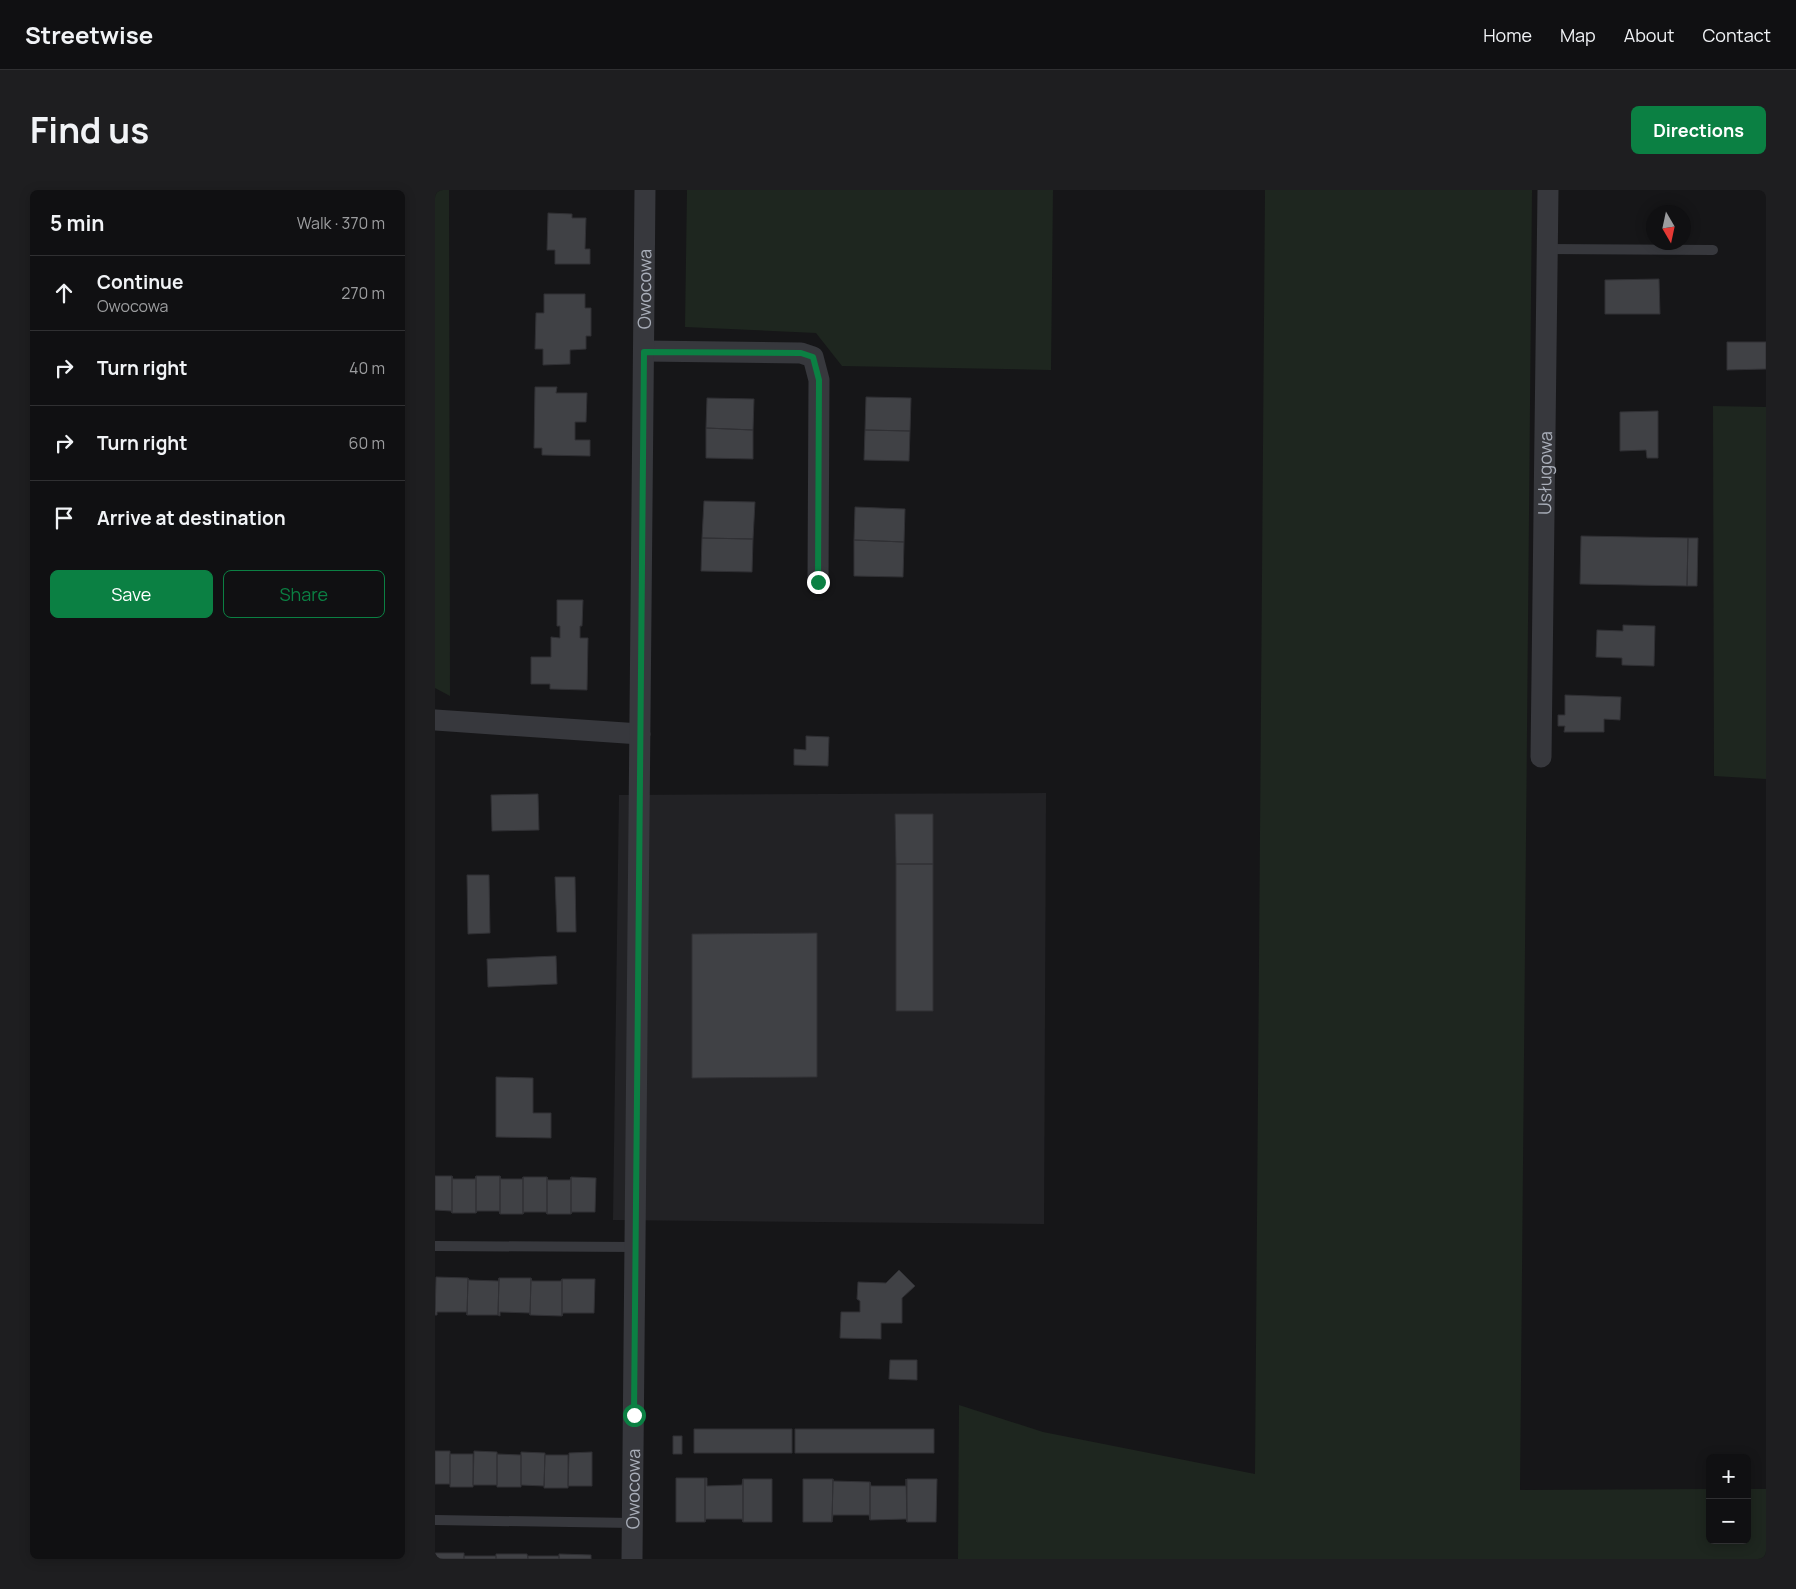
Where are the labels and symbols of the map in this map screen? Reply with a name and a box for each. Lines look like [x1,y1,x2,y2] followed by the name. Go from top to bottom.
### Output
[1646,205,1691,250] north arrow
[632,249,656,329] street label: Owocowa
[1532,431,1557,515] street label: Usługowa
[807,571,830,594] route end
[623,1404,646,1427] route start
[620,1449,645,1529] street label: Owocowa

